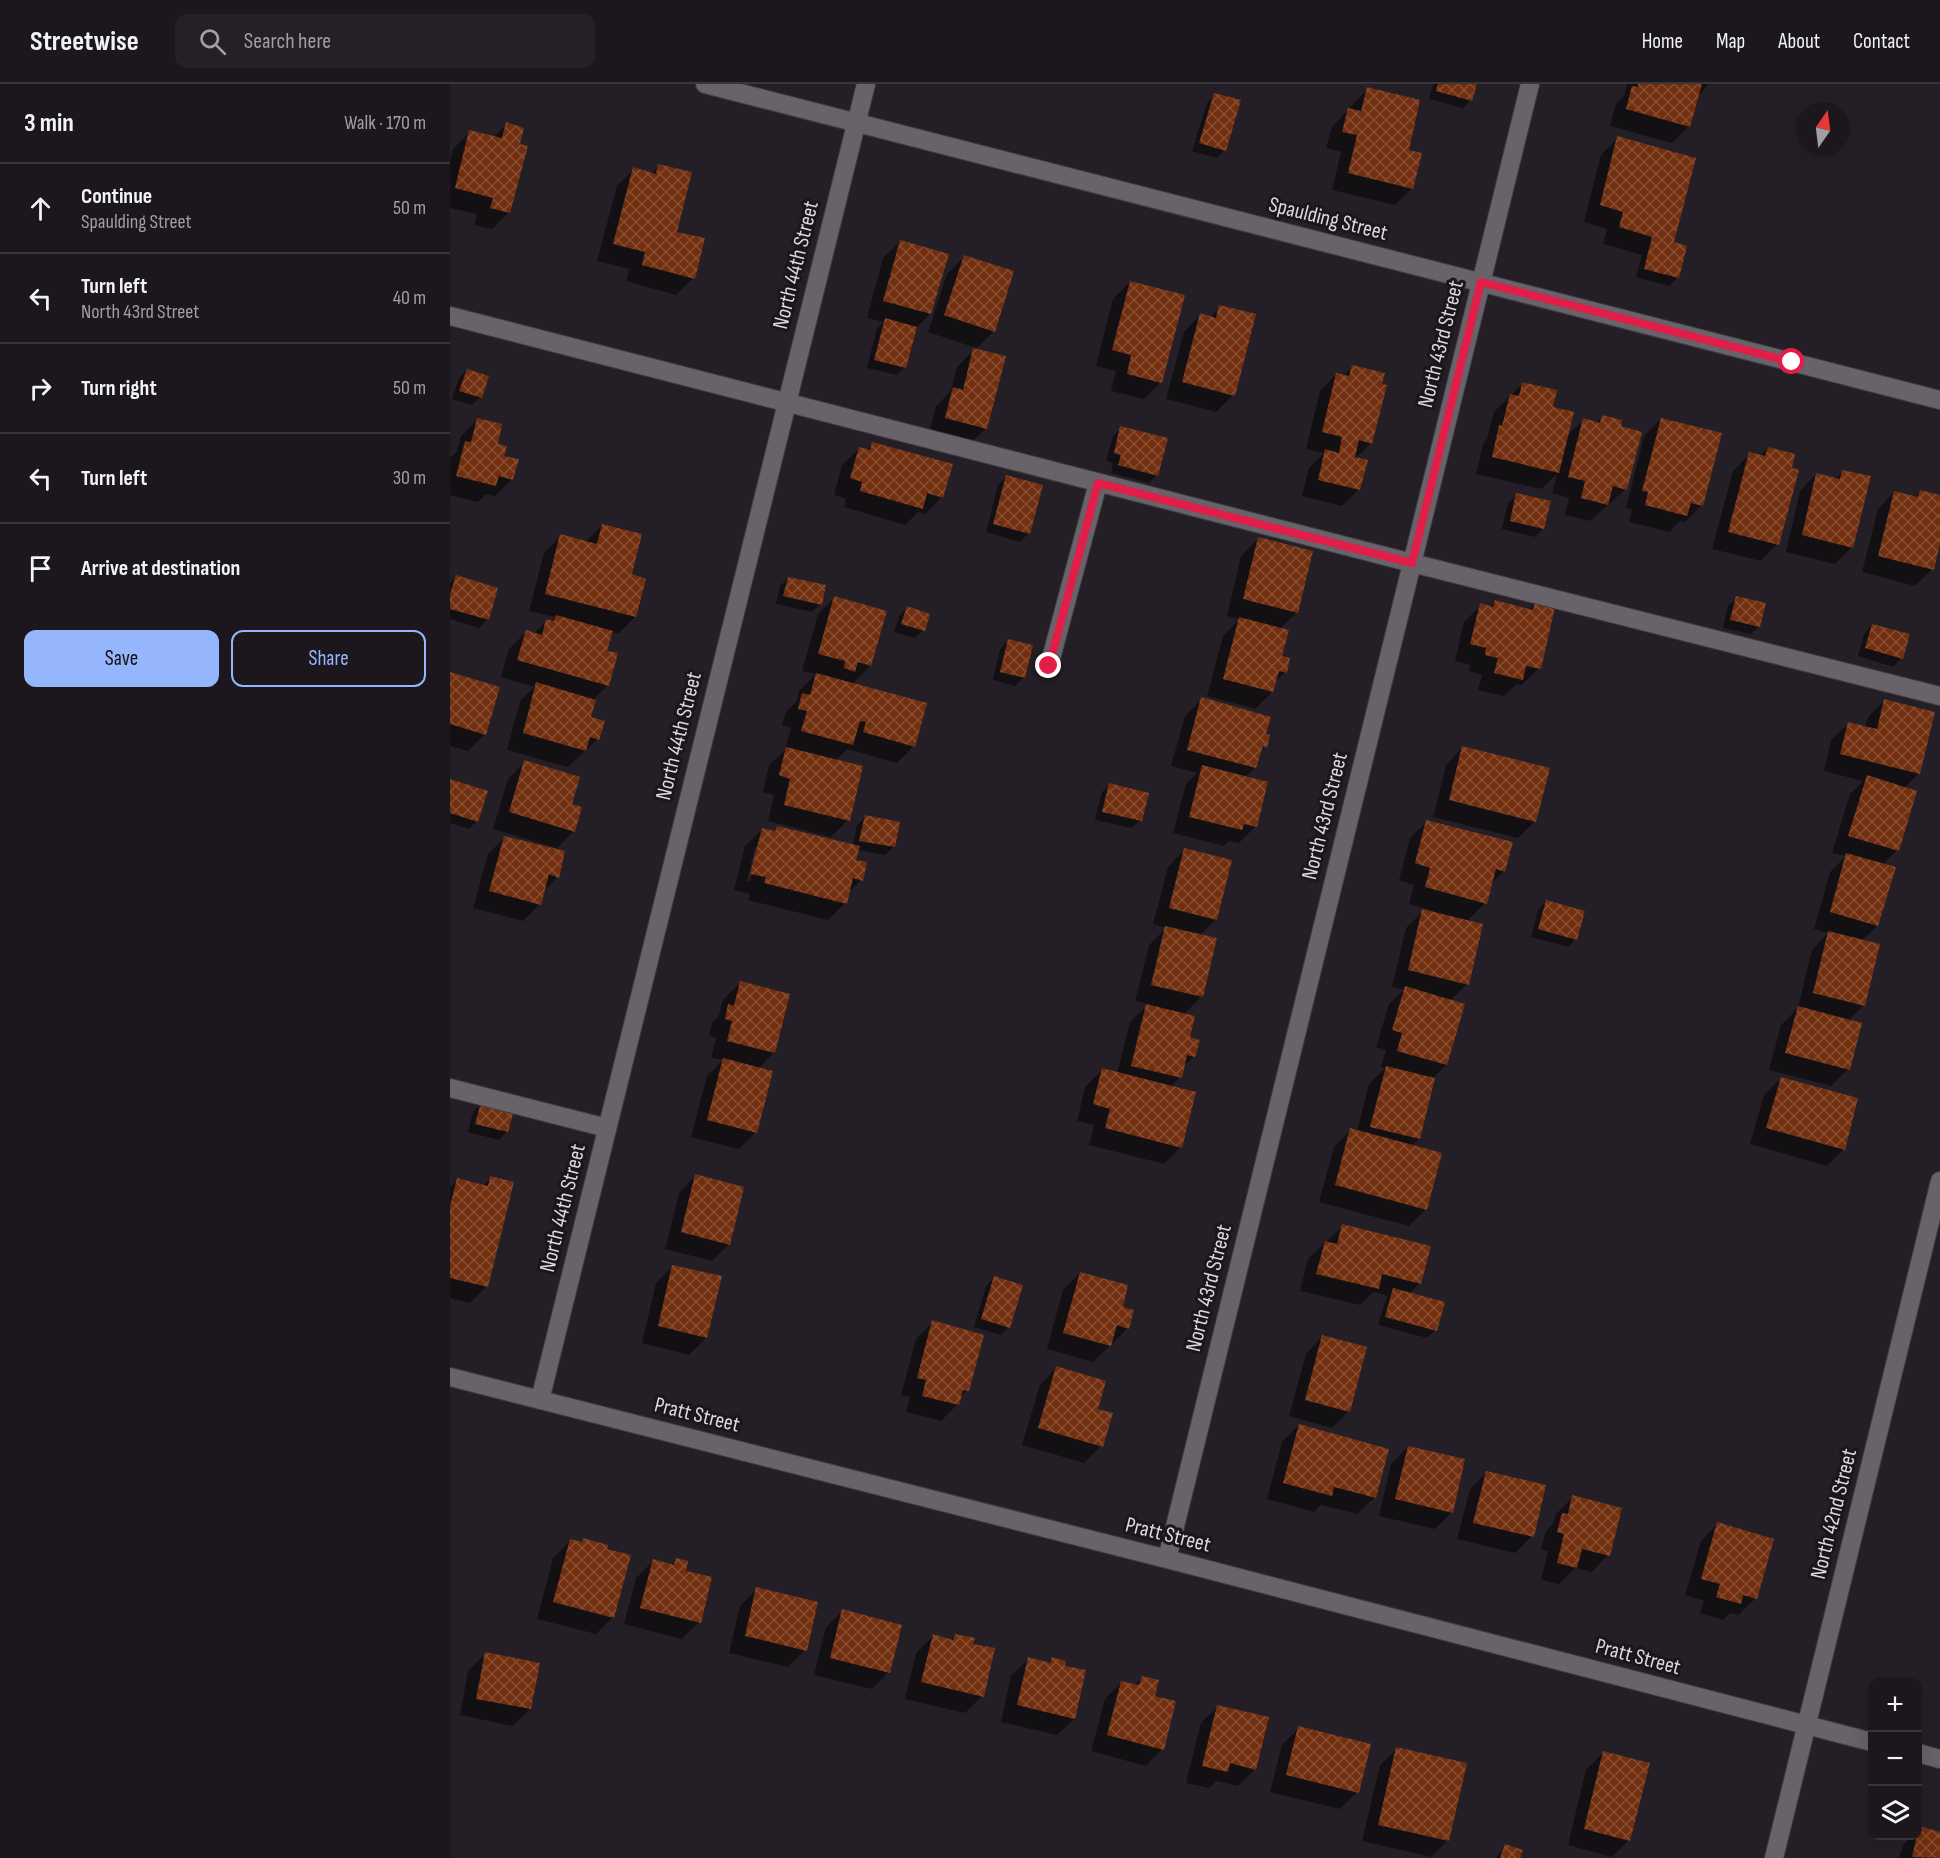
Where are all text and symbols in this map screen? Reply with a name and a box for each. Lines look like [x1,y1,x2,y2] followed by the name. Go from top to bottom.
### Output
[175,14,595,68] search box
[30,25,139,58] text: Streetwise
[196,25,229,58] icon: search
[244,28,331,55] text: Search here
[1642,29,1683,54] text: Home
[1716,29,1745,54] text: Map
[1778,29,1820,54] text: About
[1853,29,1910,54] text: Contact
[1796,102,1850,156] north arrow
[24,108,74,139] text: 3 min
[344,111,426,135] text: Walk · 170 m
[81,183,152,210] text: Continue
[1266,191,1391,247] street label: Spaulding Street
[24,192,57,225] icon: ahead
[393,196,426,220] text: 50 m
[767,198,825,332] street label: North 44th Street
[81,210,192,234] text: Spaulding Street
[81,273,147,300] text: Turn left
[1412,277,1470,410] street label: North 43rd Street
[24,282,57,315] icon: left
[393,286,426,310] text: 40 m
[81,300,199,324] text: North 43rd Street
[1778,348,1804,374] route start
[24,372,57,405] icon: right
[81,375,157,402] text: Turn right
[393,376,426,400] text: 50 m
[24,462,57,495] icon: left
[81,465,147,492] text: Turn left
[393,466,426,490] text: 30 m
[24,552,57,585] icon: arrive
[81,555,240,582] text: Arrive at destination
[24,630,219,687] button: Save
[231,630,426,687] button: Share
[1035,652,1061,678] route end
[650,669,708,803] street label: North 44th Street
[1296,749,1354,882] street label: North 43rd Street
[534,1141,592,1275] street label: North 44th Street
[1180,1221,1238,1354] street label: North 43rd Street
[652,1391,743,1439] street label: Pratt Street
[1805,1446,1863,1582] street label: North 42nd Street
[1123,1511,1214,1559] street label: Pratt Street
[1592,1633,1684,1681] street label: Pratt Street
[1868,1678,1922,1840] map controls
[1868,1678,1922,1732] button: +
[1868,1732,1922,1786] button: −
[1868,1786,1922,1840] button: layers

